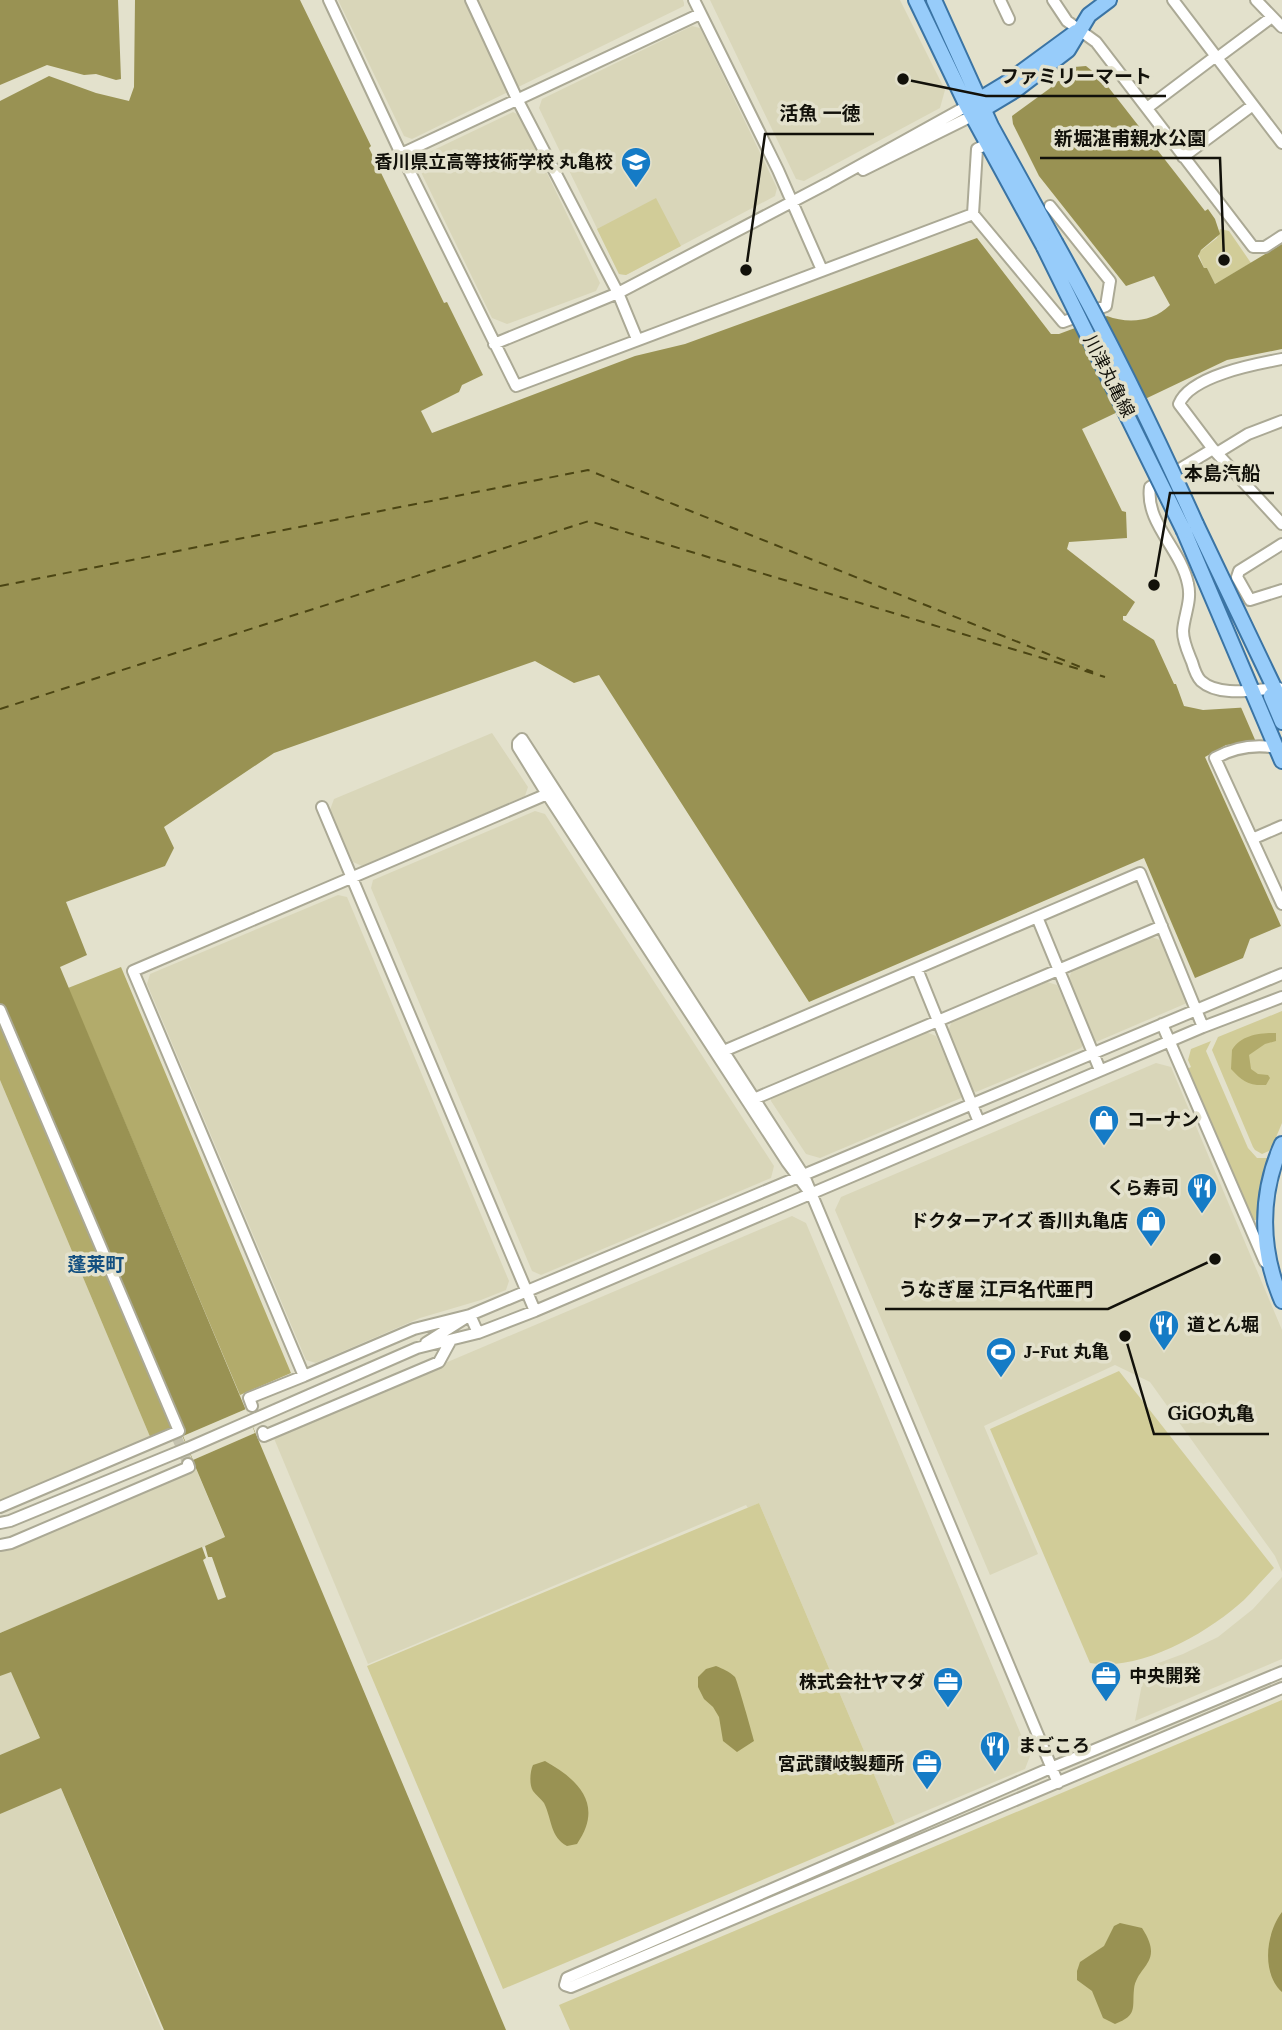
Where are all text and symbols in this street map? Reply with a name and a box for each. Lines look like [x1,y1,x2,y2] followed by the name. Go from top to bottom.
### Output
[986,56,1166,96] callout: ファミリーマート
[1000,64,1152,88] text: ファミリーマート
[765,94,874,134] callout: 活魚 一徳
[780,101,861,125] text: 活魚 一徳
[1040,118,1220,158] callout: 新堀湛甫親水公園
[1054,126,1206,150] text: 新堀湛甫親水公園
[619,145,653,189] school or university icon: 香川県立高等技術学校 丸亀校
[374,150,613,173] place label: 香川県立高等技術学校 丸亀校
[1079,330,1140,421] street label: 川津丸亀線
[1170,453,1274,493] callout: 本島汽船
[1184,461,1261,485] text: 本島汽船
[1087,1103,1121,1147] shop icon: コーナン
[1127,1108,1199,1131] place label: コーナン
[1185,1171,1219,1215] restaurant icon: くら寿司
[1107,1176,1179,1199] place label: くら寿司
[1134,1204,1168,1248] shop icon: ドクターアイズ 香川丸亀店
[910,1209,1128,1232] place label: ドクターアイズ 香川丸亀店
[67,1252,125,1276] district label: 蓬莱町
[885,1269,1108,1309] callout: うなぎ屋 江戸名代亜門
[899,1277,1094,1301] text: うなぎ屋 江戸名代亜門
[1147,1308,1181,1352] restaurant icon: 道とん堀
[1187,1313,1259,1336] place label: 道とん堀
[984,1335,1018,1379] sports icon: J-Fut 丸亀
[1024,1340,1109,1363] place label: J-Fut 丸亀
[1154,1394,1269,1434] callout: GiGO丸亀
[1167,1401,1255,1425] text: GiGO丸亀
[1089,1659,1123,1703] office icon: 中央開発
[1129,1664,1201,1687] place label: 中央開発
[931,1665,965,1709] office icon: 株式会社ヤマダ
[799,1670,925,1693] place label: 株式会社ヤマダ
[978,1729,1012,1773] restaurant icon: まごころ
[1018,1734,1090,1757] place label: まごころ
[910,1747,944,1791] office icon: 宮武讃岐製麺所
[778,1752,904,1775] place label: 宮武讃岐製麺所

